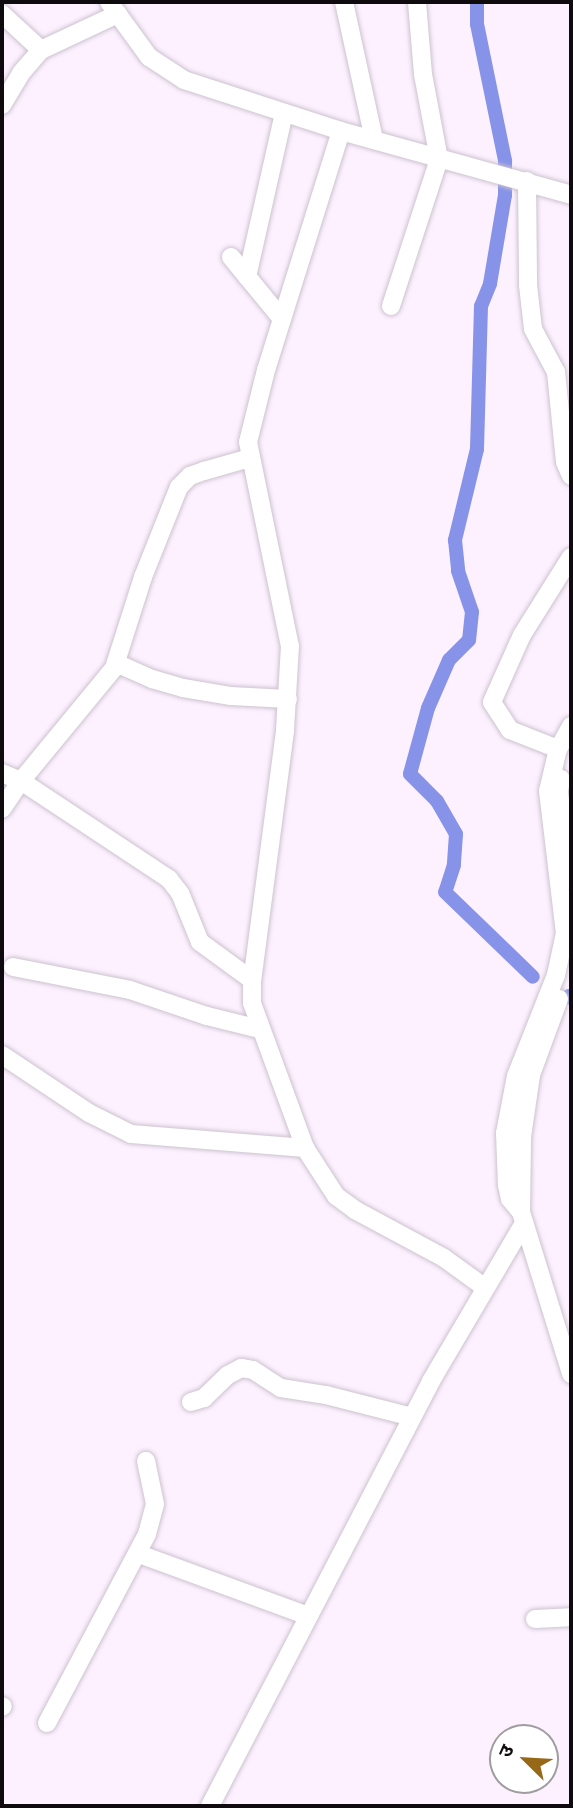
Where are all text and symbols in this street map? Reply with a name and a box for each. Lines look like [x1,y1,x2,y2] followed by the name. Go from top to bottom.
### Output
[489,1724,559,1794] north arrow
[494,1742,518,1760] text: उ

